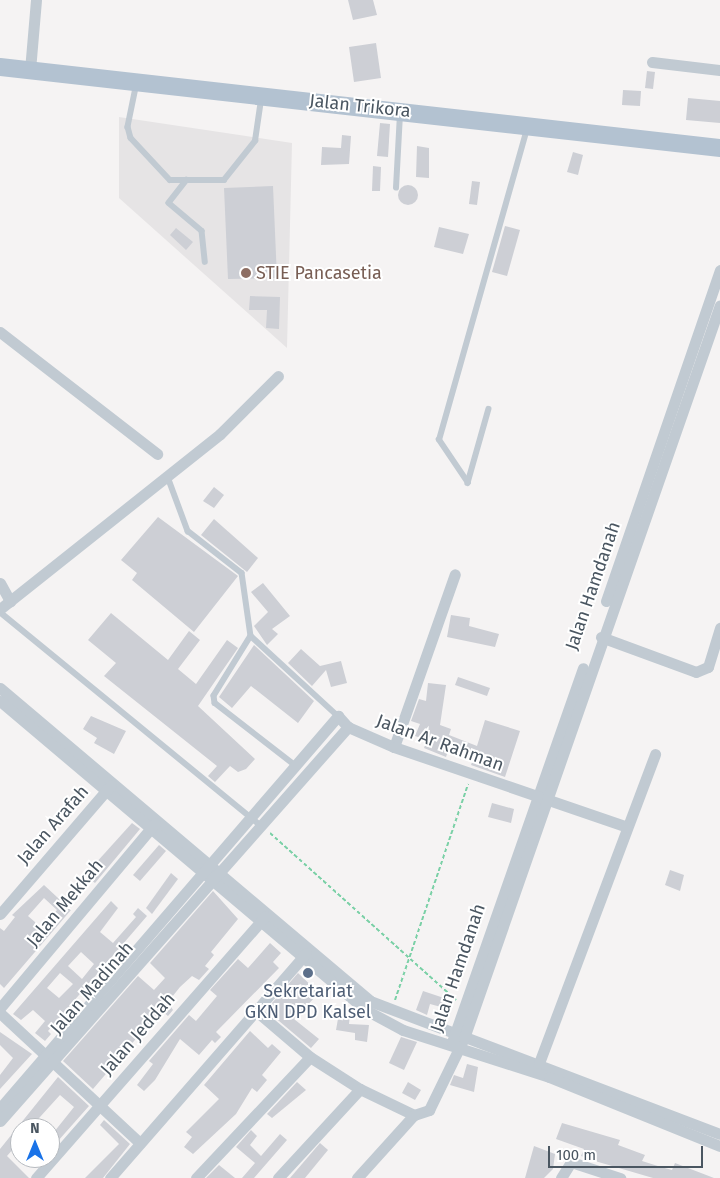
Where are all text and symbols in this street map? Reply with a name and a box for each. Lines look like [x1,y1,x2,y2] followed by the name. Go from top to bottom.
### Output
[308,90,412,122] street label: Jalan Trikora
[256,262,382,284] place label: STIE Pancasetia
[240,267,252,279] marker: STIE Pancasetia
[561,519,625,653] street label: Jalan Hamdanah
[373,710,507,776] street label: Jalan Ar Rahman
[13,781,93,869] street label: Jalan Arafah
[22,855,108,951] street label: Jalan Mekkah
[426,901,490,1035] street label: Jalan Hamdanah
[46,937,138,1039] street label: Jalan Madinah
[302,967,314,979] marker: Sekretariat GKN DPD Kalsel
[245,981,371,1024] place label: Sekretariat GKN DPD Kalsel
[96,988,180,1080] street label: Jalan Jeddah
[10,1118,60,1168] north arrow
[30,1120,40,1137] text: N
[550,1136,705,1168] scale bar
[556,1146,596,1164] text: 100 m

